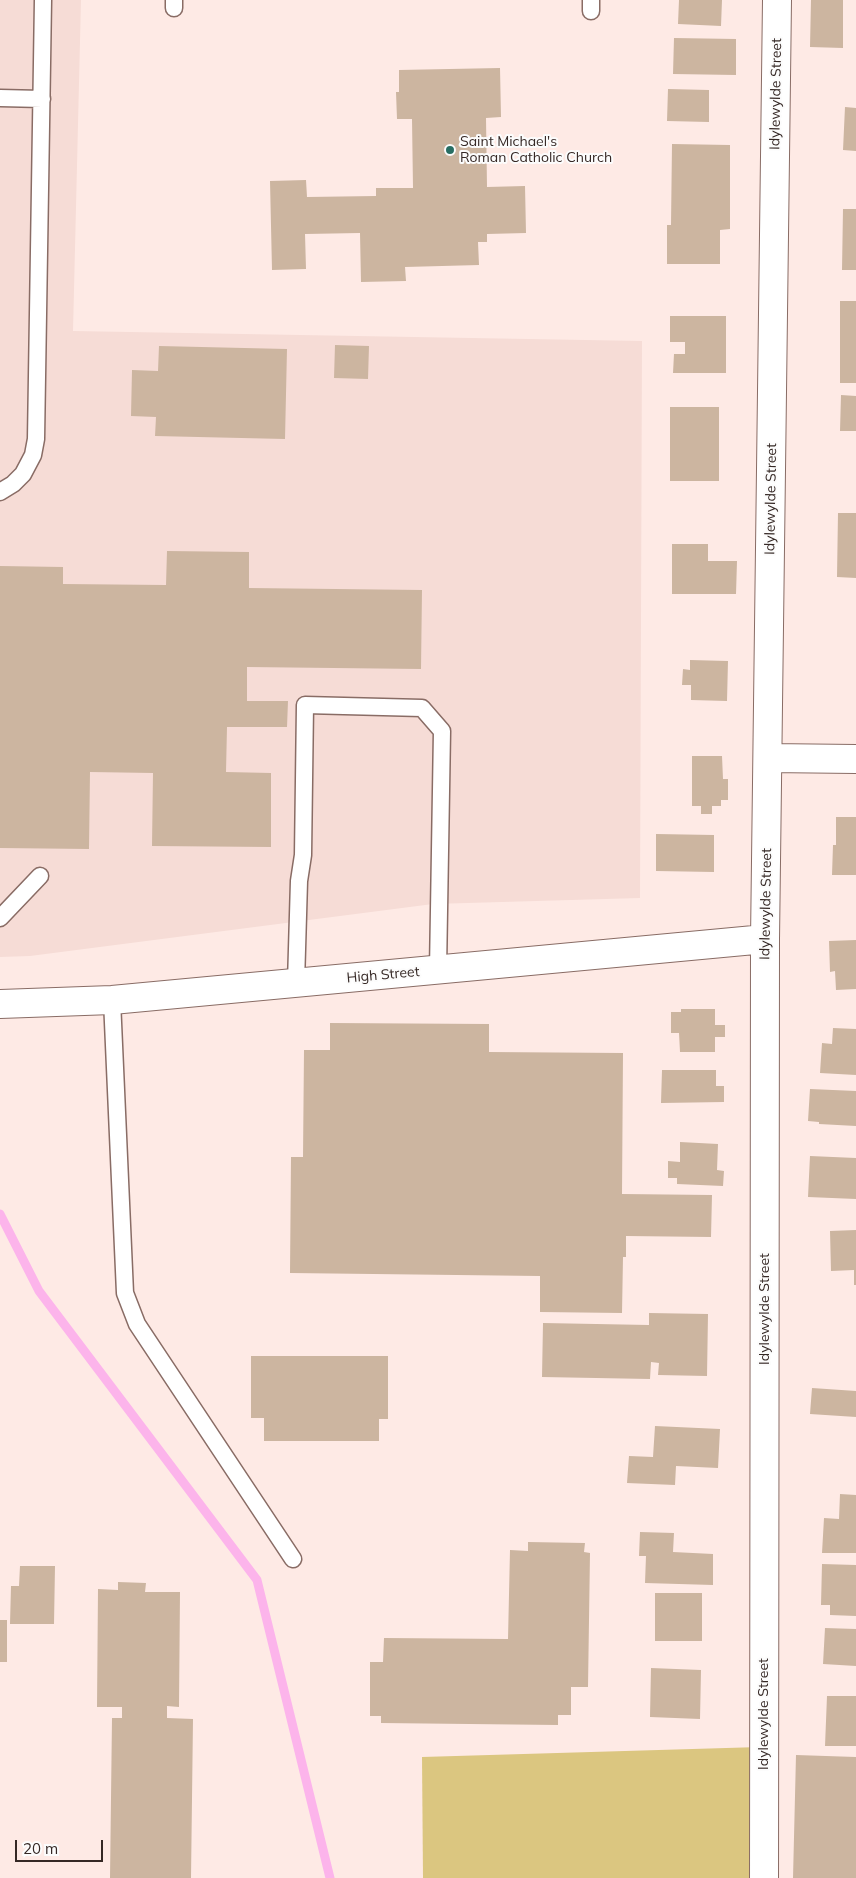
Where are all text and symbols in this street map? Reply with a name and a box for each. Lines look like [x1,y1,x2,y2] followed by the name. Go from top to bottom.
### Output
[767,38,785,150] street label: Idylewylde Street
[460,134,612,166] place label: Saint Michael's Roman Catholic Church
[444,144,456,156] marker: Saint Michael's Roman Catholic Church
[762,443,780,555] street label: Idylewylde Street
[757,848,775,960] street label: Idylewylde Street
[346,963,420,987] street label: High Street
[757,1253,773,1365] street label: Idylewylde Street
[756,1658,772,1770] street label: Idylewylde Street
[18,1830,105,1862] scale bar
[23,1839,58,1858] text: 20 m

